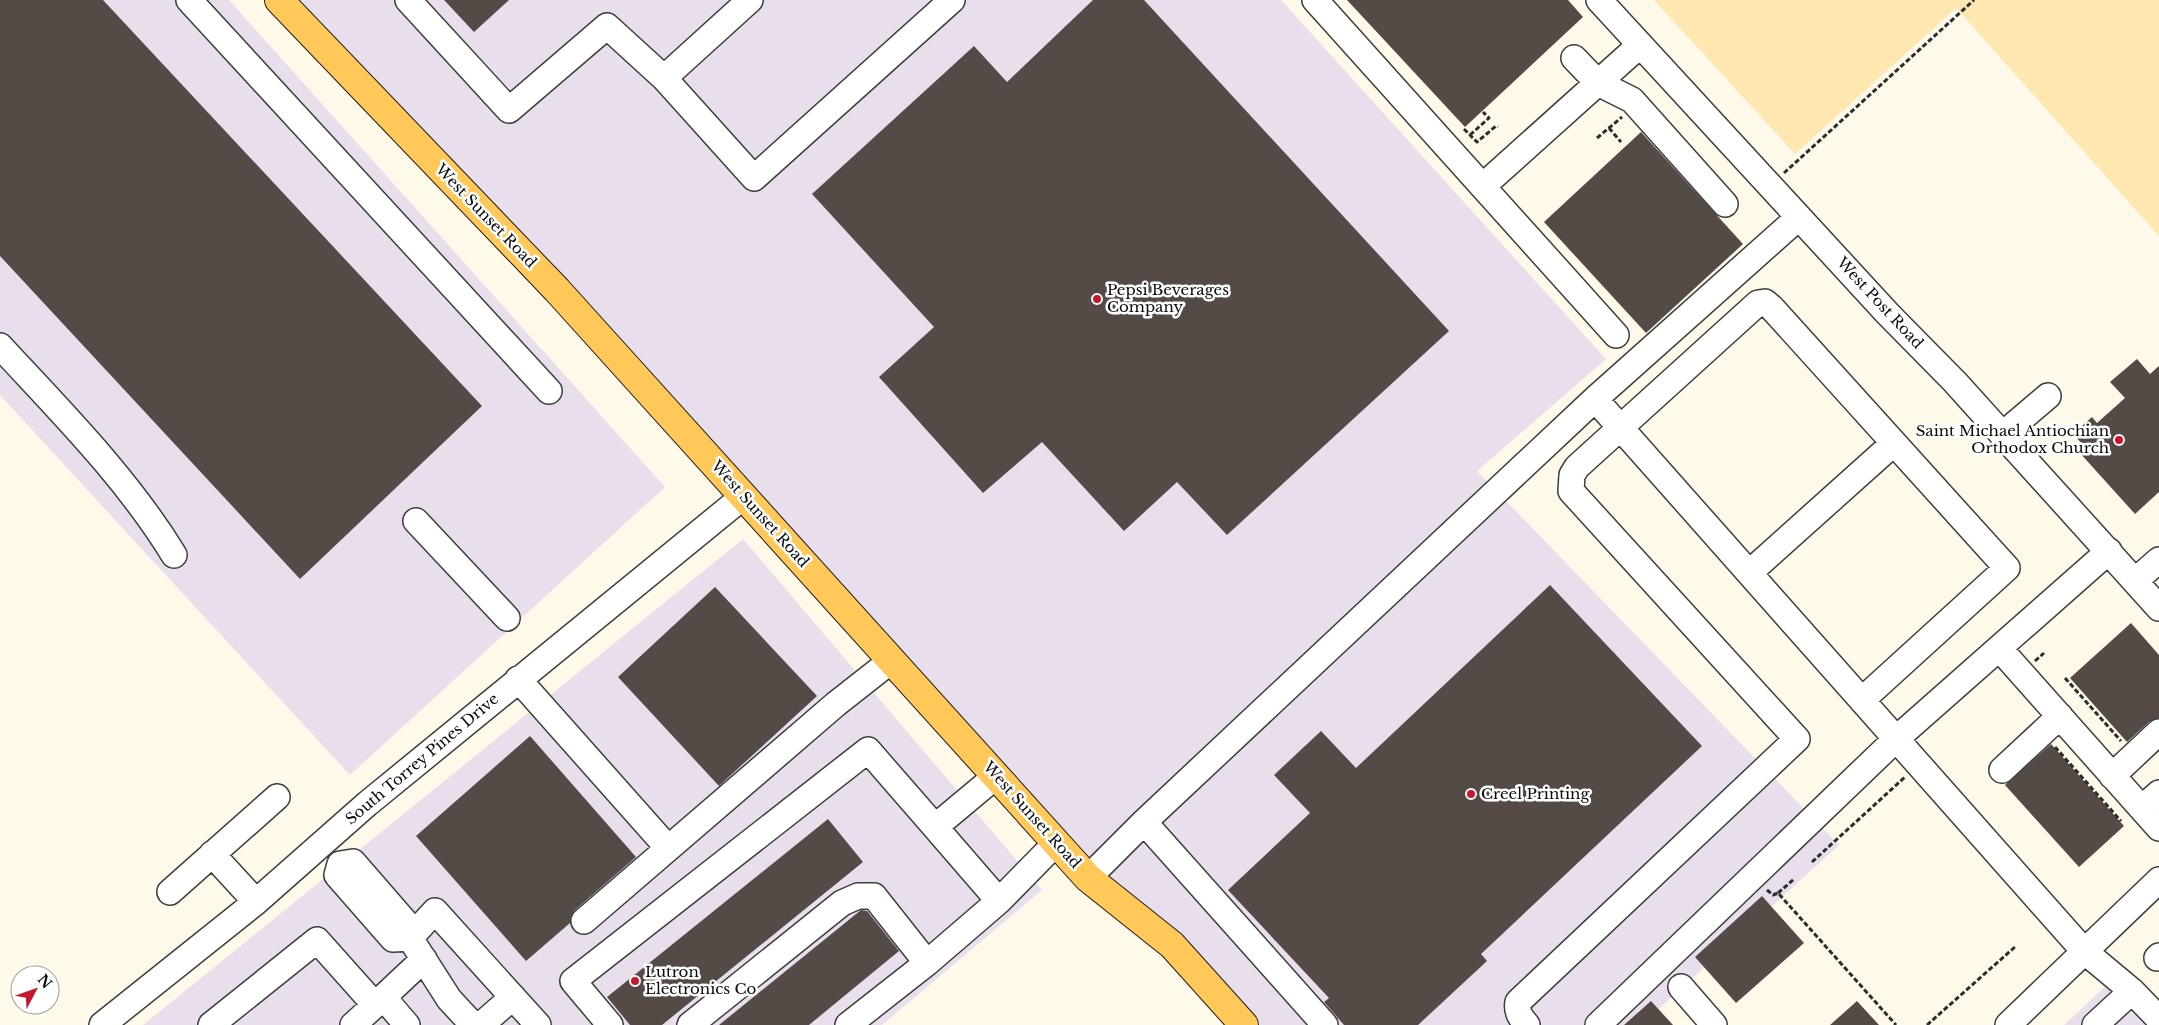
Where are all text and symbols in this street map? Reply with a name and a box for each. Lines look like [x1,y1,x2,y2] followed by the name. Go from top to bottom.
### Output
[431,159,541,272] street label: West Sunset Road
[1832,252,1928,352] street label: West Post Road
[1107,280,1229,316] place label: Pepsi Beverages Company
[1091,293,1103,305] marker: Pepsi Beverages Company
[1916,421,2109,457] place label: Saint Michael Antiochian Orthodox Church
[2113,434,2125,446] marker: Saint Michael Antiochian Orthodox Church
[707,456,813,571] street label: West Sunset Road
[341,689,502,828] street label: South Torrey Pines Drive
[979,757,1085,872] street label: West Sunset Road
[1481,784,1590,803] place label: Creel Printing
[1465,788,1477,800] marker: Creel Printing
[645,962,757,998] place label: Lutron Electronics Co
[10,965,60,1015] north arrow
[34,971,56,992] text: N
[629,975,641,987] marker: Lutron Electronics Co

